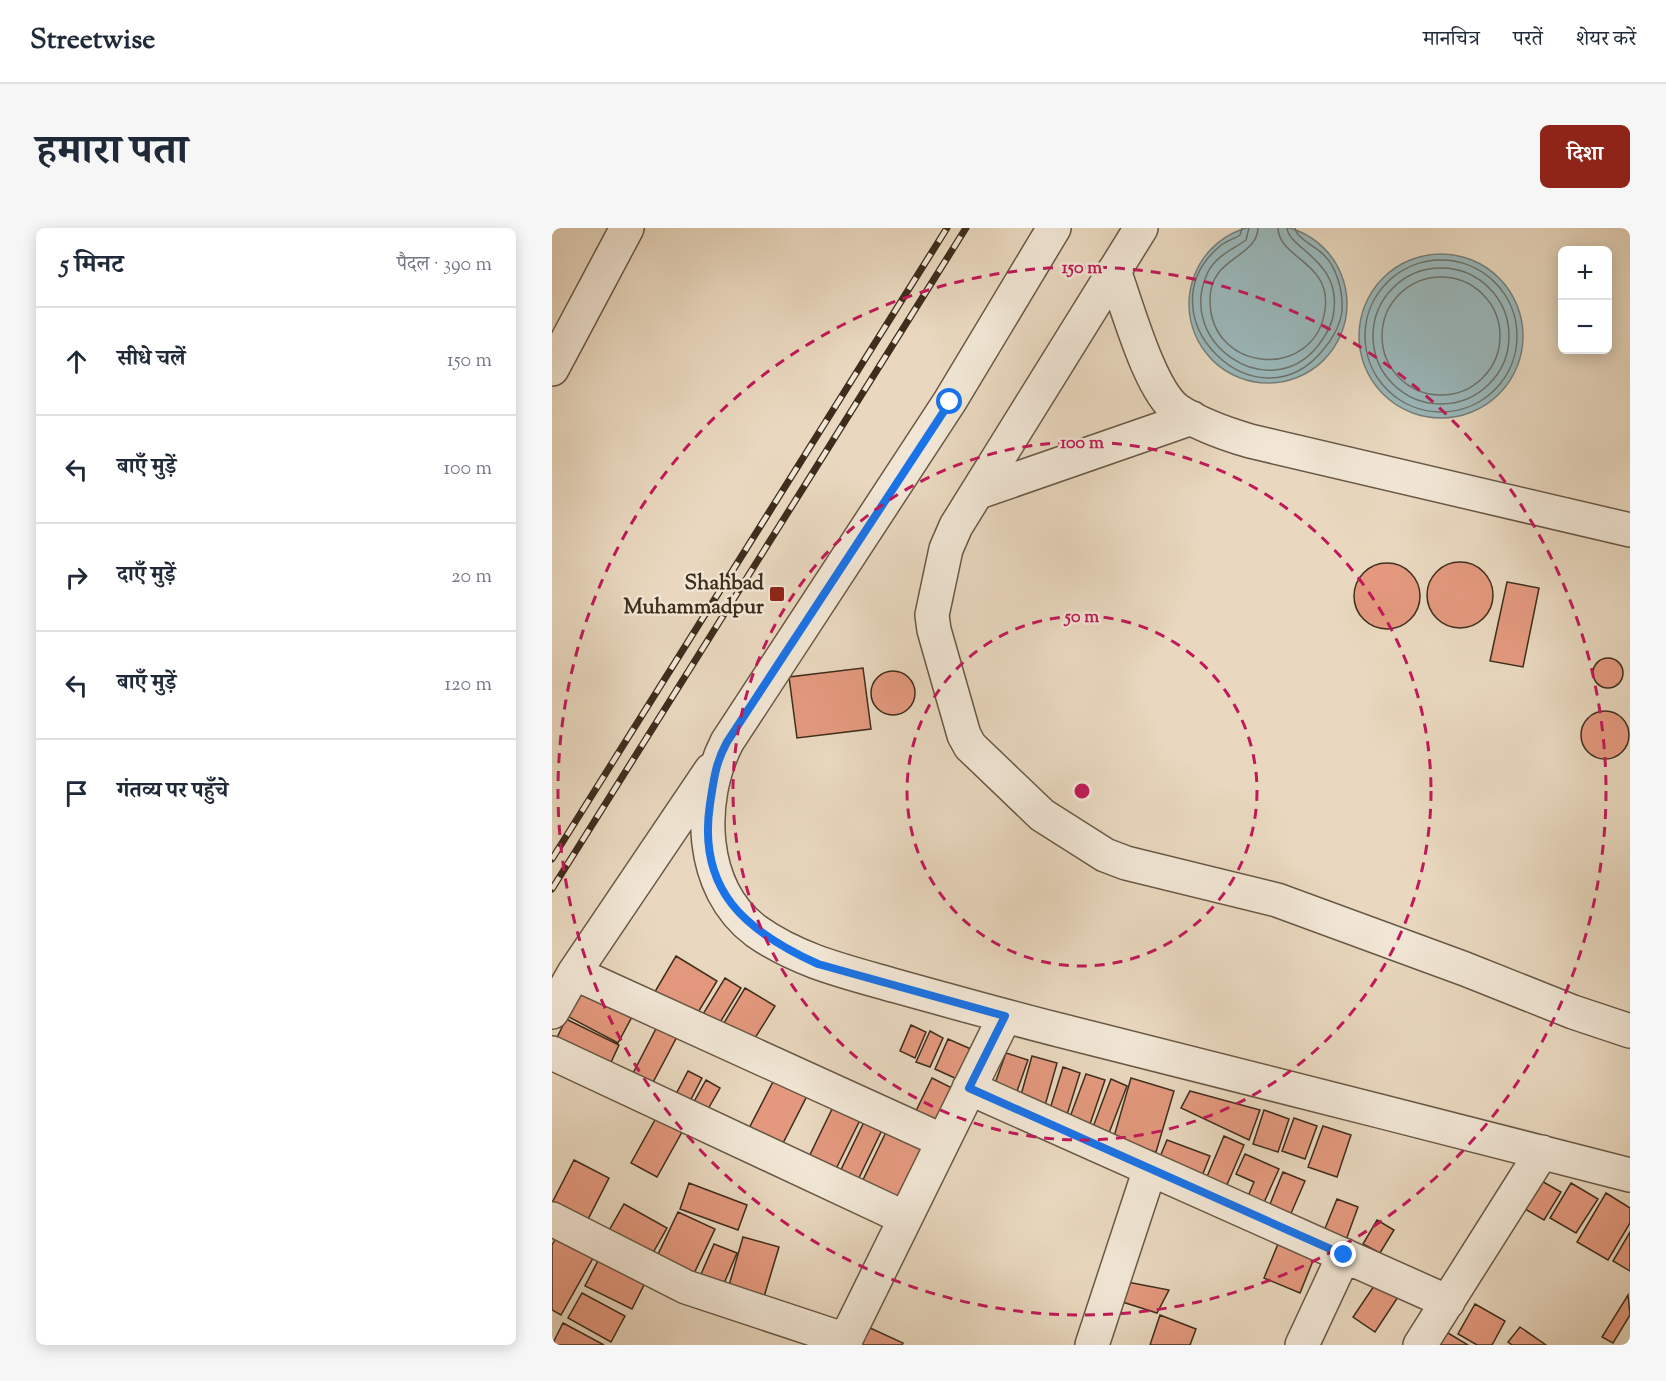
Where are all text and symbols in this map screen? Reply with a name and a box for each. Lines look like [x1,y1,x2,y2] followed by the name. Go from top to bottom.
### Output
[30,21,155,61] text: Streetwise
[1423,25,1480,55] text: मानचित्र
[1513,25,1543,55] text: परतें
[1576,25,1636,55] text: शेयर करें
[36,123,188,183] text: हमारा पता
[1540,125,1630,188] button: दिशा
[1558,246,1612,354] map controls
[1558,246,1612,300] button: +
[60,247,124,284] text: 5 मिनट
[397,251,492,280] text: पैदल · 390 m
[1062,256,1102,282] text: 150 m
[1558,300,1612,354] button: −
[117,344,186,376] text: सीधे चलें
[60,345,93,378] icon: ahead
[447,347,492,376] text: 150 m
[936,388,962,414] route start
[1060,431,1104,457] text: 100 m
[117,452,176,484] text: बाएँ मुड़ें
[60,453,93,486] icon: left
[443,455,492,484] text: 100 m
[117,560,176,592] text: दाएँ मुड़ें
[60,561,93,594] icon: right
[451,563,492,592] text: 20 m
[624,569,764,623] place label: Shahbad Muhammadpur
[768,585,786,603] marker: Shahbad Muhammadpur
[1063,605,1099,631] text: 50 m
[117,668,176,700] text: बाएँ मुड़ें
[60,669,93,702] icon: left
[444,671,492,700] text: 120 m
[117,776,228,808] text: गंतव्य पर पहुँचे
[60,777,93,810] icon: arrive
[1072,781,1092,801] centre of rings
[1330,1241,1356,1267] route end

